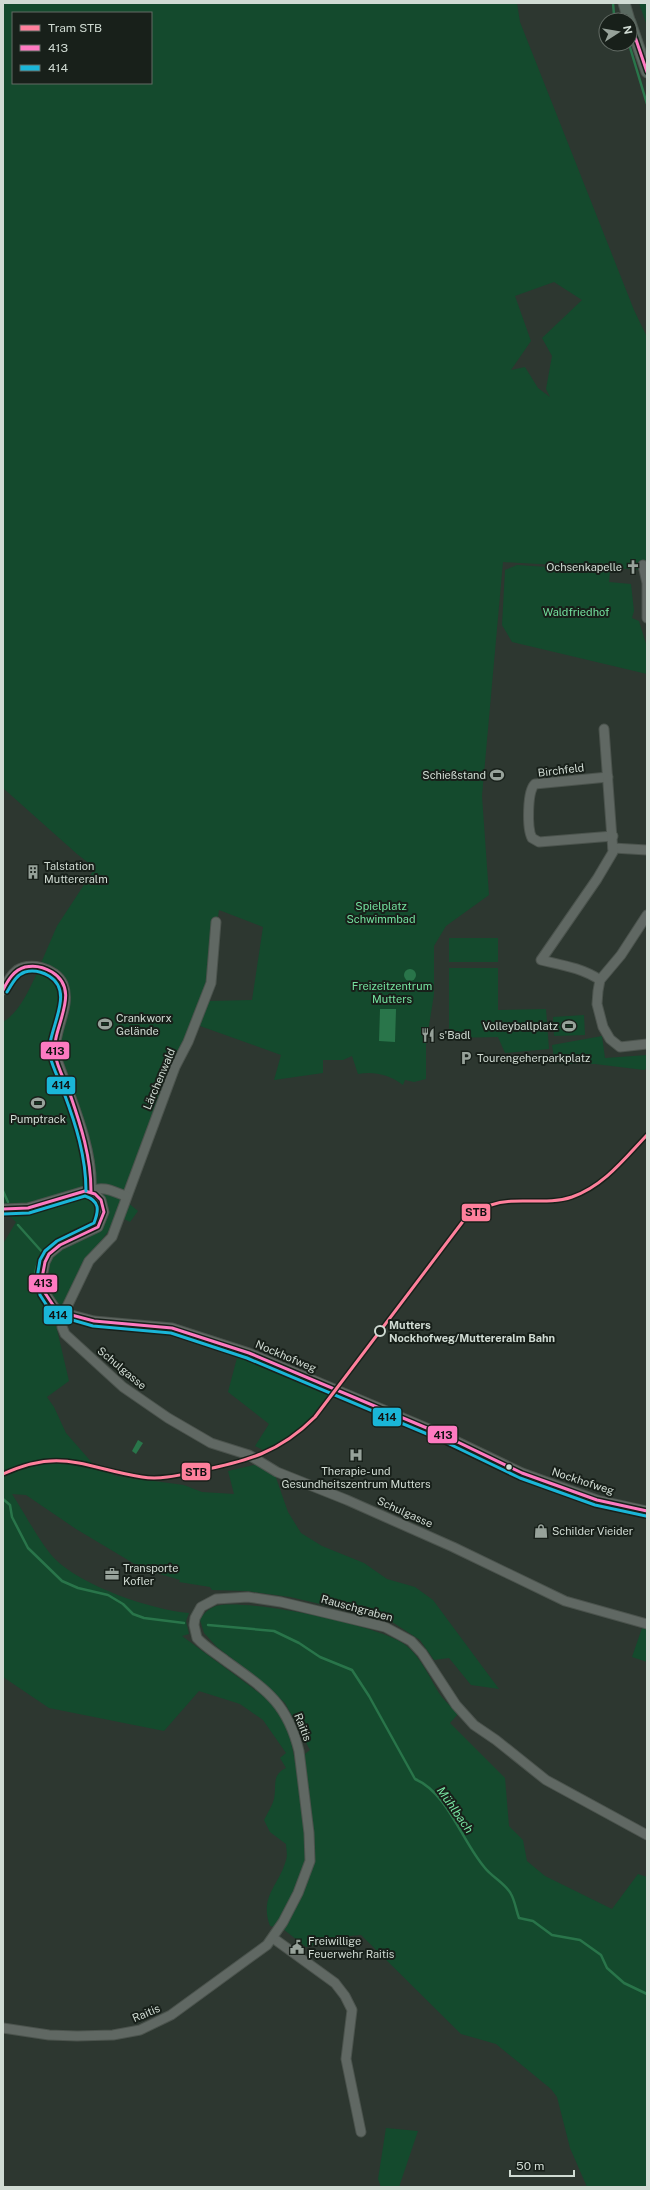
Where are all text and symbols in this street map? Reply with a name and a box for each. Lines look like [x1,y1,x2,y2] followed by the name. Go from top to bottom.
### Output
[12,12,152,84] legend
[598,12,638,52] north arrow
[48,21,102,35] text: Tram STB
[621,24,635,35] text: N
[48,41,68,55] text: 413
[48,61,68,75] text: 414
[625,559,641,575] church icon: Ochsenkapelle
[546,561,622,573] place label: Ochsenkapelle
[543,606,610,618] park label: Waldfriedhof
[537,761,585,779] street label: Birchfeld
[489,767,505,783] sports icon: Schießstand
[422,769,486,781] place label: Schießstand
[44,860,108,885] place label: Talstation Muttereralm
[25,864,41,880] building icon: Talstation Muttereralm
[347,900,415,925] park label: Spielplatz Schwimmbad
[352,980,432,1005] park label: Freizeitzentrum Mutters
[116,1012,172,1037] place label: Crankworx Gelände
[97,1016,113,1032] sports icon: Crankworx Gelände
[561,1018,577,1034] sports icon: Volleyballplatz
[482,1020,558,1032] place label: Volleyballplatz
[420,1027,436,1043] restaurant icon: s'Badl
[439,1029,471,1041] place label: s'Badl
[40,1041,70,1060] line badge: 413
[45,1045,65,1057] text: 413
[141,1047,177,1111] street label: Lärchenwald
[458,1050,474,1066] parking icon: Tourengeherparkplatz
[477,1052,590,1064] place label: Tourengeherparkplatz
[46,1076,76,1095] line badge: 414
[51,1079,71,1091] text: 414
[30,1095,46,1111] sports icon: Pumptrack
[10,1113,66,1125] place label: Pumptrack
[461,1203,491,1222] line badge: STB
[465,1206,487,1218] text: STB
[28,1274,58,1293] line badge: 413
[33,1277,53,1289] text: 413
[43,1305,73,1325] line badge: 414
[48,1309,68,1321] text: 414
[389,1319,555,1344] place label: Mutters Nockhofweg/Muttereralm Bahn
[374,1325,386,1337] marker: Mutters Nockhofweg/Muttereralm Bahn
[254,1338,318,1374] street label: Nockhofweg
[95,1344,149,1392] street label: Schulgasse
[372,1407,402,1427] line badge: 414
[377,1411,397,1423] text: 414
[427,1425,458,1444] line badge: 413
[433,1429,453,1441] text: 413
[348,1447,364,1463] hospital icon: Therapie- und Gesundheitszentrum Mutters
[181,1462,211,1481] line badge: STB
[504,1462,514,1472] unlabelled marker
[281,1465,431,1490] place label: Therapie- und Gesundheitszentrum Mutters
[550,1465,616,1497] street label: Nockhofweg
[185,1466,207,1478] text: STB
[375,1494,435,1530] street label: Schulgasse
[533,1523,549,1539] shop icon: Schilder Vieider
[552,1525,633,1537] place label: Schilder Vieider
[123,1562,178,1587] place label: Transporte Kofler
[104,1566,120,1582] office icon: Transporte Kofler
[320,1593,394,1623] street label: Rauschgraben
[292,1711,314,1743] street label: Raitis
[434,1784,476,1836] water label: Mühlbach
[308,1935,395,1960] place label: Freiwillige Feuerwehr Raitis
[289,1939,305,1955] public building icon: Freiwillige Feuerwehr Raitis
[130,2002,162,2024] street label: Raitis
[510,2152,574,2178] scale bar
[516,2159,544,2173] text: 50 m

